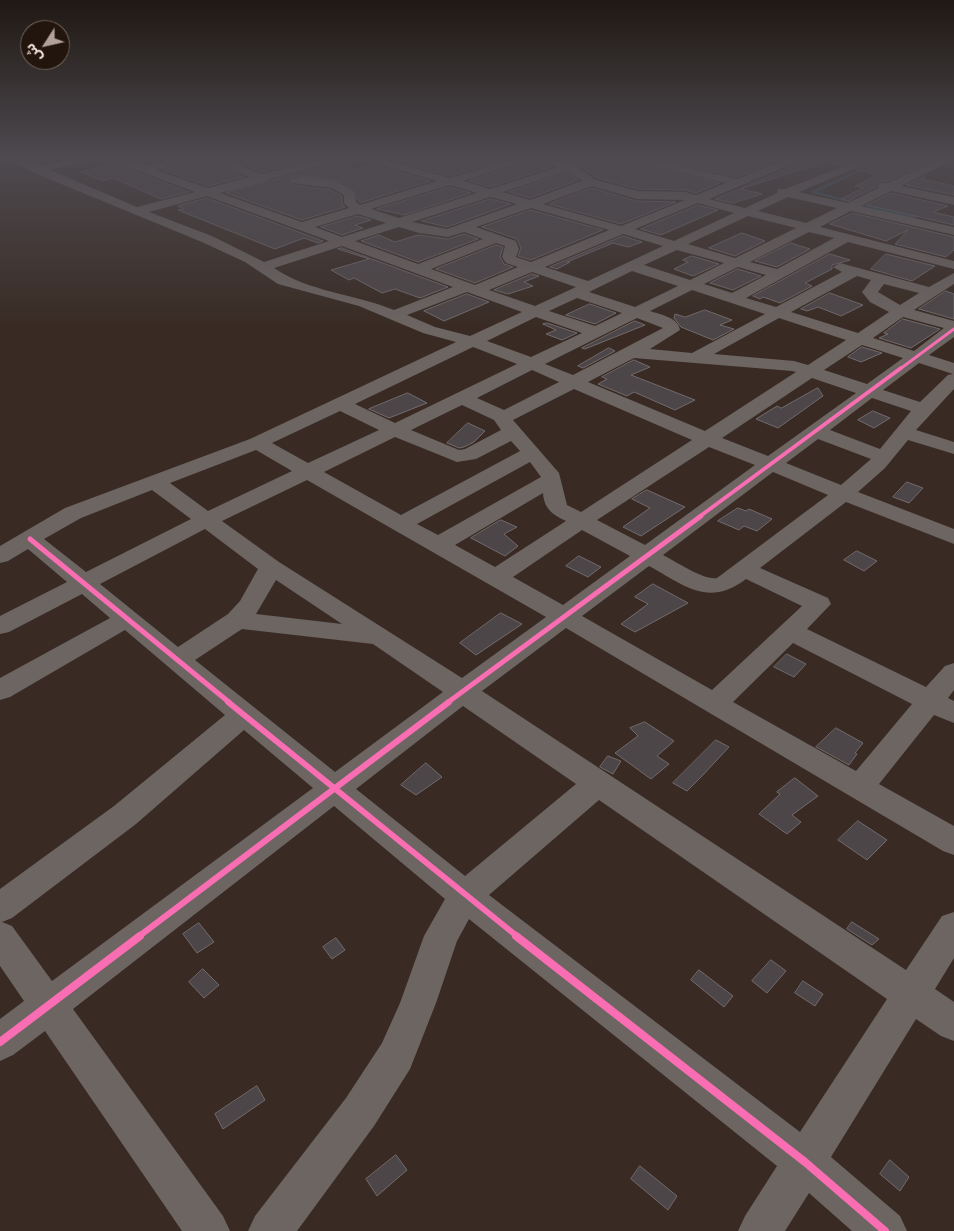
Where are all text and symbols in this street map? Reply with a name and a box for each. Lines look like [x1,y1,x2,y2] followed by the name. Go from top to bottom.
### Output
[20,20,70,70] north arrow
[19,39,47,67] text: ش

